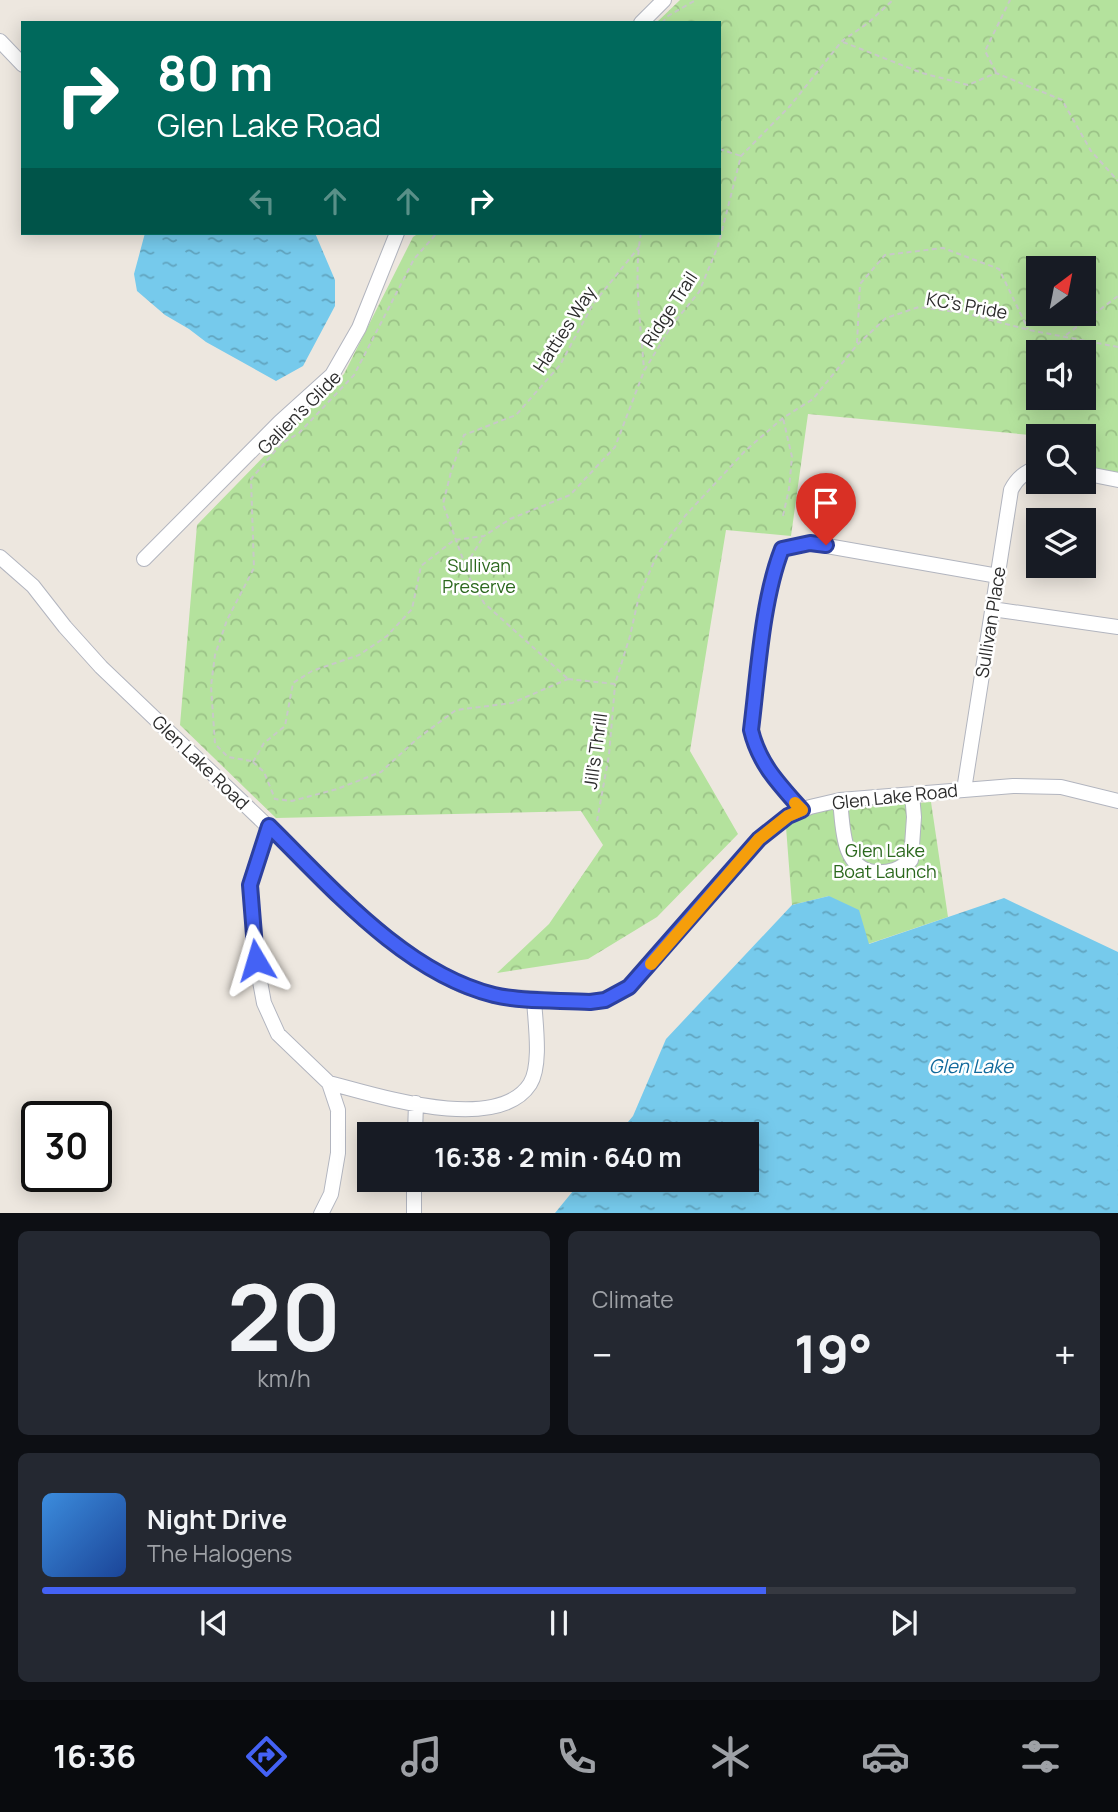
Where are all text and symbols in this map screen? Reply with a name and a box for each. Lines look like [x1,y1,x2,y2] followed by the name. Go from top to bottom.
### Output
[157,39,273,106] text: 80 m
[42,49,133,140] icon: right
[157,103,381,147] text: Glen Lake Road
[243,182,281,220] icon: left
[316,182,354,220] icon: ahead
[389,182,427,220] icon: ahead
[462,182,500,220] icon: right
[1026,256,1096,326] north arrow
[1026,256,1096,578] map controls
[636,267,702,351] street label: Ridge Trail
[527,281,601,377] street label: Hatties Way
[925,286,1009,324] street label: KC's Pride
[1026,340,1096,410] button: sound
[252,365,346,459] street label: Galien's Glide
[1026,424,1096,494] button: search
[796,473,856,545] pin
[807,484,845,522] icon: arrive
[1026,508,1096,578] button: layers
[442,553,516,598] park label: Sullivan Preserve
[969,565,1011,679] street label: Sullivan Place
[147,710,255,814] street label: Glen Lake Road
[578,711,612,791] street label: Jill's Thrill
[831,777,959,815] street label: Glen Lake Road
[833,838,937,883] park label: Glen Lake Boat Launch
[219,923,293,997] position arrow
[929,1053,1015,1079] water label: Glen Lake
[21,1101,112,1192] speed limit sign: 30
[434,1139,682,1175] text: 16:38 · 2 min · 640 m
[227,1254,341,1378] text: 20
[592,1283,674,1315] text: Climate
[794,1318,873,1389] text: 19°
[592,1328,613,1380] text: −
[1054,1328,1076,1380] text: +
[257,1362,311,1394] text: km/h
[147,1501,287,1537] text: Night Drive
[147,1537,292,1569] text: The Halogens
[195,1604,233,1642] icon: previous
[540,1604,578,1642] icon: pause
[885,1604,923,1642] icon: next
[242,1732,291,1781] icon: directions
[397,1732,446,1781] icon: music
[552,1732,601,1781] icon: phone
[706,1732,755,1781] icon: climate
[861,1732,910,1781] icon: car
[1016,1732,1065,1781] icon: filters
[53,1734,136,1778] text: 16:36

